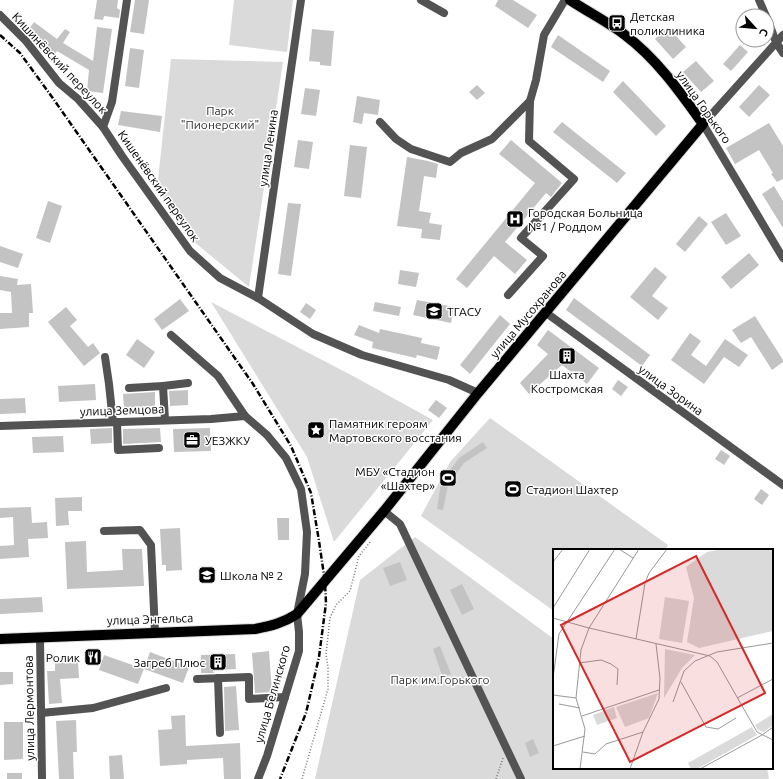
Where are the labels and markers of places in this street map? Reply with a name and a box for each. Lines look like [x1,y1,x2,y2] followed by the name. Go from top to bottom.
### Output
[630,10,705,37] place label: Детская поликлиника
[607,13,627,33] bus stop icon: Детская поликлиника
[528,206,643,233] place label: Городская Больница №1 / Роддом
[505,209,525,229] hospital icon: Городская Больница №1 / Роддом
[424,301,444,321] school or university icon: ТГАСУ
[447,305,481,318] place label: ТГАСУ
[557,346,577,366] building icon: Шахта Костромская
[531,368,603,395] place label: Шахта Костромская
[329,417,462,444] place label: Памятник героям Мартовского восстания
[306,420,326,440] place icon: Памятник героям Мартовского восстания
[182,430,202,450] office icon: УЕЗЖКУ
[205,434,250,447] place label: УЕЗЖКУ
[355,465,435,492] place label: МБУ «Стадион «Шахтер»
[438,468,458,488] sports icon: МБУ «Стадион «Шахтер»
[503,479,523,499] sports icon: Стадион Шахтер
[526,483,618,496] place label: Стадион Шахтер
[197,565,217,585] school or university icon: Школа № 2
[220,569,283,582] place label: Школа № 2
[83,647,103,667] restaurant icon: Ролик
[46,651,80,664] place label: Ролик
[208,652,228,672] building icon: Загреб Плюс
[133,656,205,669] place label: Загреб Плюс

